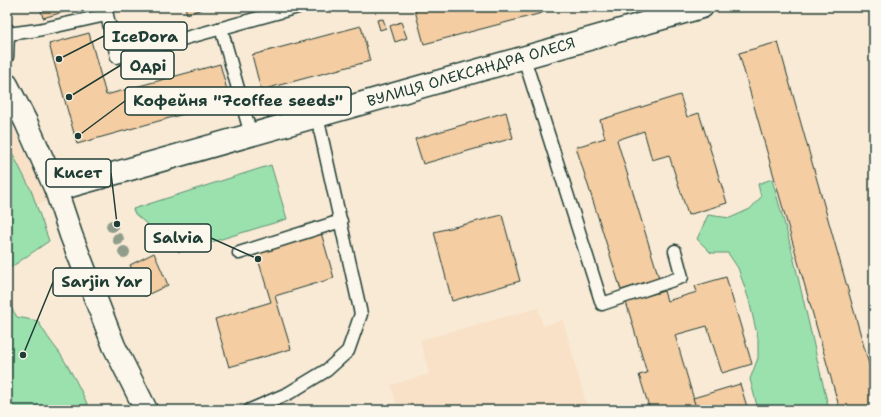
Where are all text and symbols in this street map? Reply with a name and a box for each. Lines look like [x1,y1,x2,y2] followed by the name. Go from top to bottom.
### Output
[104,22,187,50] callout: IceDora
[112,26,178,47] text: IceDora
[365,33,577,111] street label: ВУЛИЦЯ ОЛЕКСАНДРА ОЛЕСЯ
[121,51,174,79] callout: Одрі
[129,55,167,76] text: Одрі
[125,87,351,115] callout: Кофейня "7coffee seeds"
[133,90,343,111] text: Кофейня "7coffee seeds"
[46,159,111,187] callout: Кисет
[54,162,103,183] text: Кисет
[145,224,211,252] callout: Salvia
[153,227,203,248] text: Salvia
[53,268,151,296] callout: Sarjin Yar
[61,271,143,292] text: Sarjin Yar

